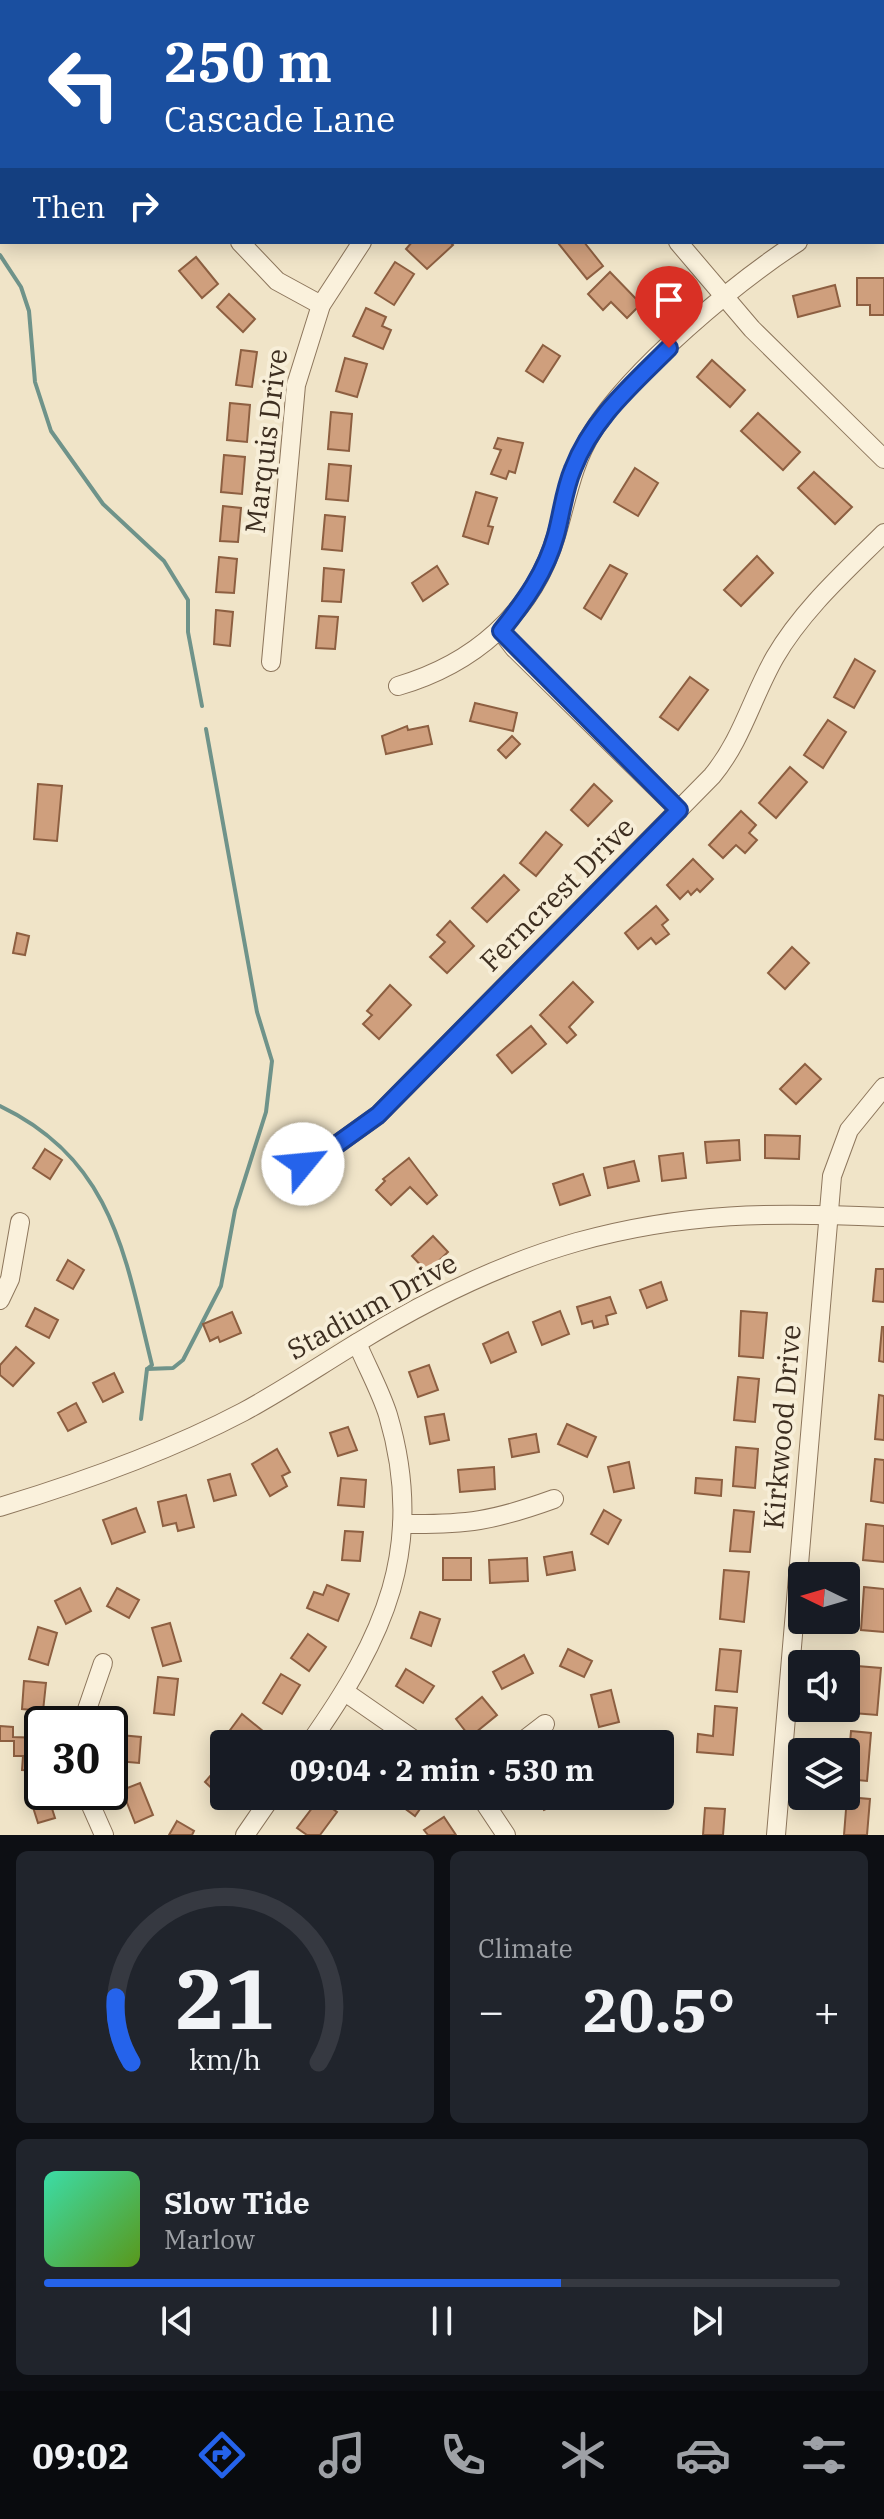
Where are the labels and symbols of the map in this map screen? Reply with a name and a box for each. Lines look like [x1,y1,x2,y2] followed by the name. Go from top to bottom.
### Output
[635,266,703,348] pin
[236,346,295,535] street label: Marquis Drive
[471,808,642,979] street label: Ferncrest Drive
[261,1122,345,1206] position arrow
[280,1244,463,1367] street label: Stadium Drive
[754,1323,809,1531] street label: Kirkwood Drive
[788,1562,860,1634] north arrow
[24,1706,128,1810] speed limit sign: 30

